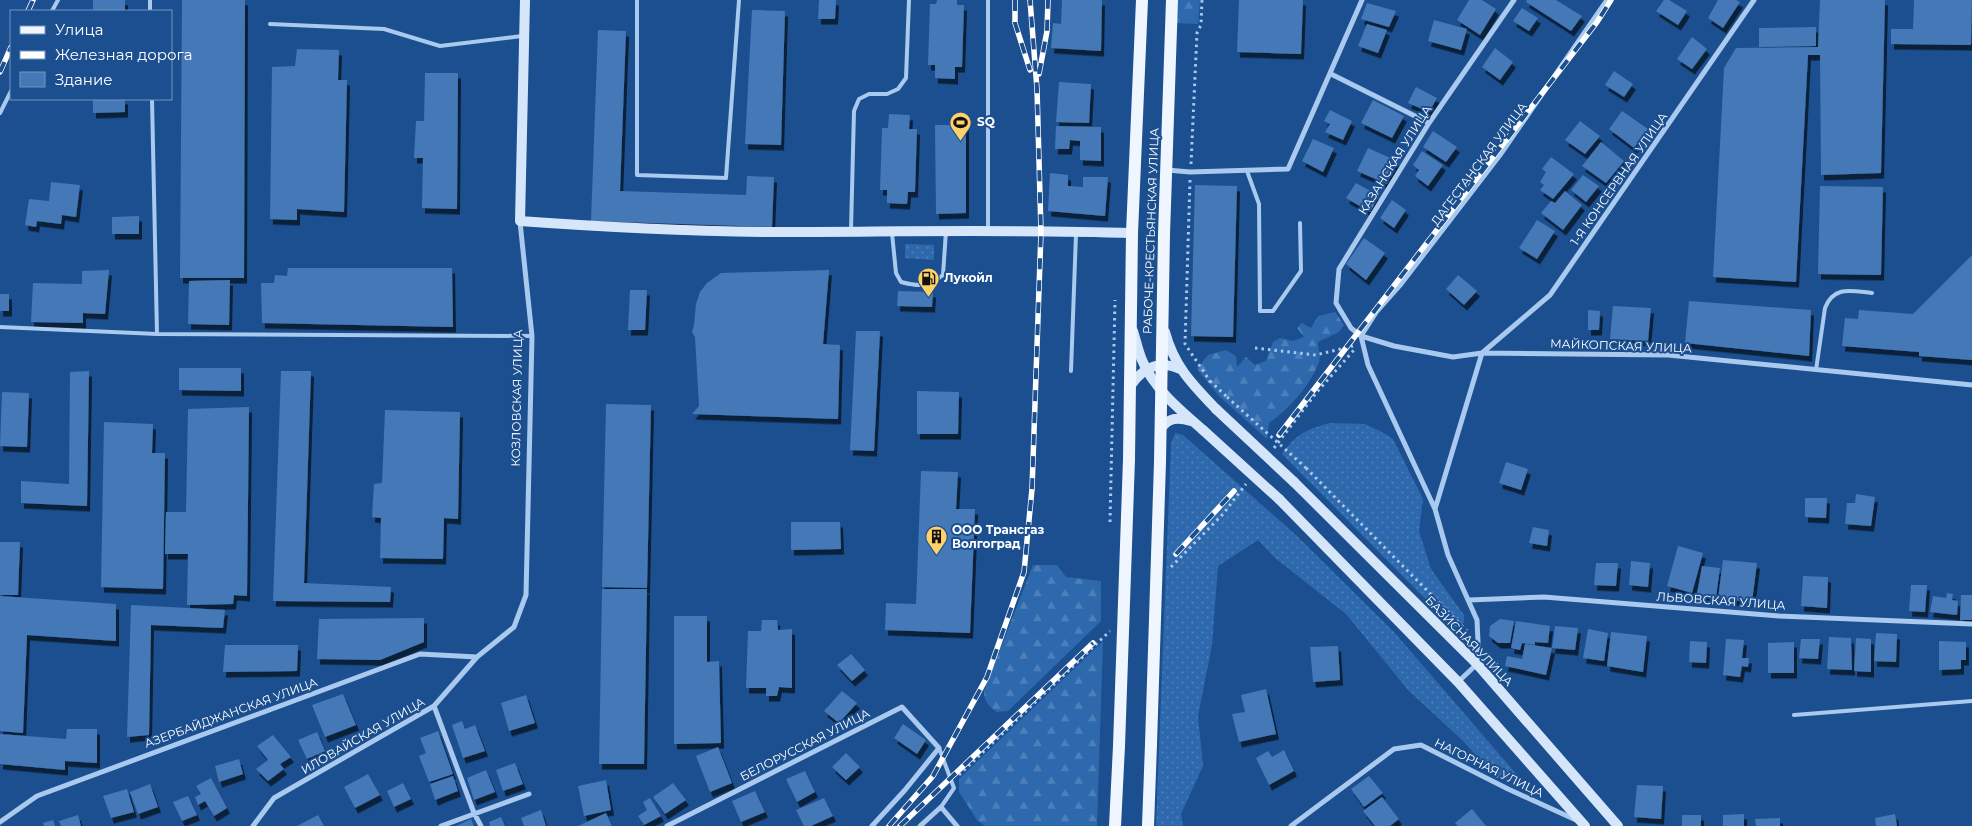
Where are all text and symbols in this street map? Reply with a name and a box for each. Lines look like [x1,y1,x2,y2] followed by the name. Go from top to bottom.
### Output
[10,10,172,100] legend
[55,20,103,39] text: Улица
[55,45,192,64] text: Железная дорога
[55,70,113,89] text: Здание
[1427,99,1530,228] street label: ДАГЕСТАНСКАЯ УЛИЦА
[1355,102,1434,217] street label: КАЗАНСКАЯ УЛИЦА
[1567,109,1670,248] street label: 1-Я КОНСЕРВНАЯ УЛИЦА
[949,110,973,141] sports icon: SQ
[977,114,996,129] place label: SQ
[1139,128,1162,334] street label: РАБОЧЕ-КРЕСТЬЯНСКАЯ УЛИЦА
[916,266,940,297] fuel station icon: Лукойл
[944,270,993,285] place label: Лукойл
[508,329,525,467] street label: КОЗЛОВСКАЯ УЛИЦА
[1550,336,1692,355] street label: МАЙКОПСКАЯ УЛИЦА
[952,522,1045,551] place label: ООО Трансгаз Волгоград
[924,525,948,556] building icon: ООО Трансгаз Волгоград
[1656,589,1786,612] street label: ЛЬВОВСКАЯ УЛИЦА
[1422,592,1516,689] street label: БАЗИСНАЯ УЛИЦА
[142,674,320,751] street label: АЗЕРБАЙДЖАНСКАЯ УЛИЦА
[298,694,427,777] street label: ИЛОВАЙСКАЯ УЛИЦА
[737,705,872,784] street label: БЕЛОРУССКАЯ УЛИЦА
[1432,735,1546,801] street label: НАГОРНАЯ УЛИЦА

